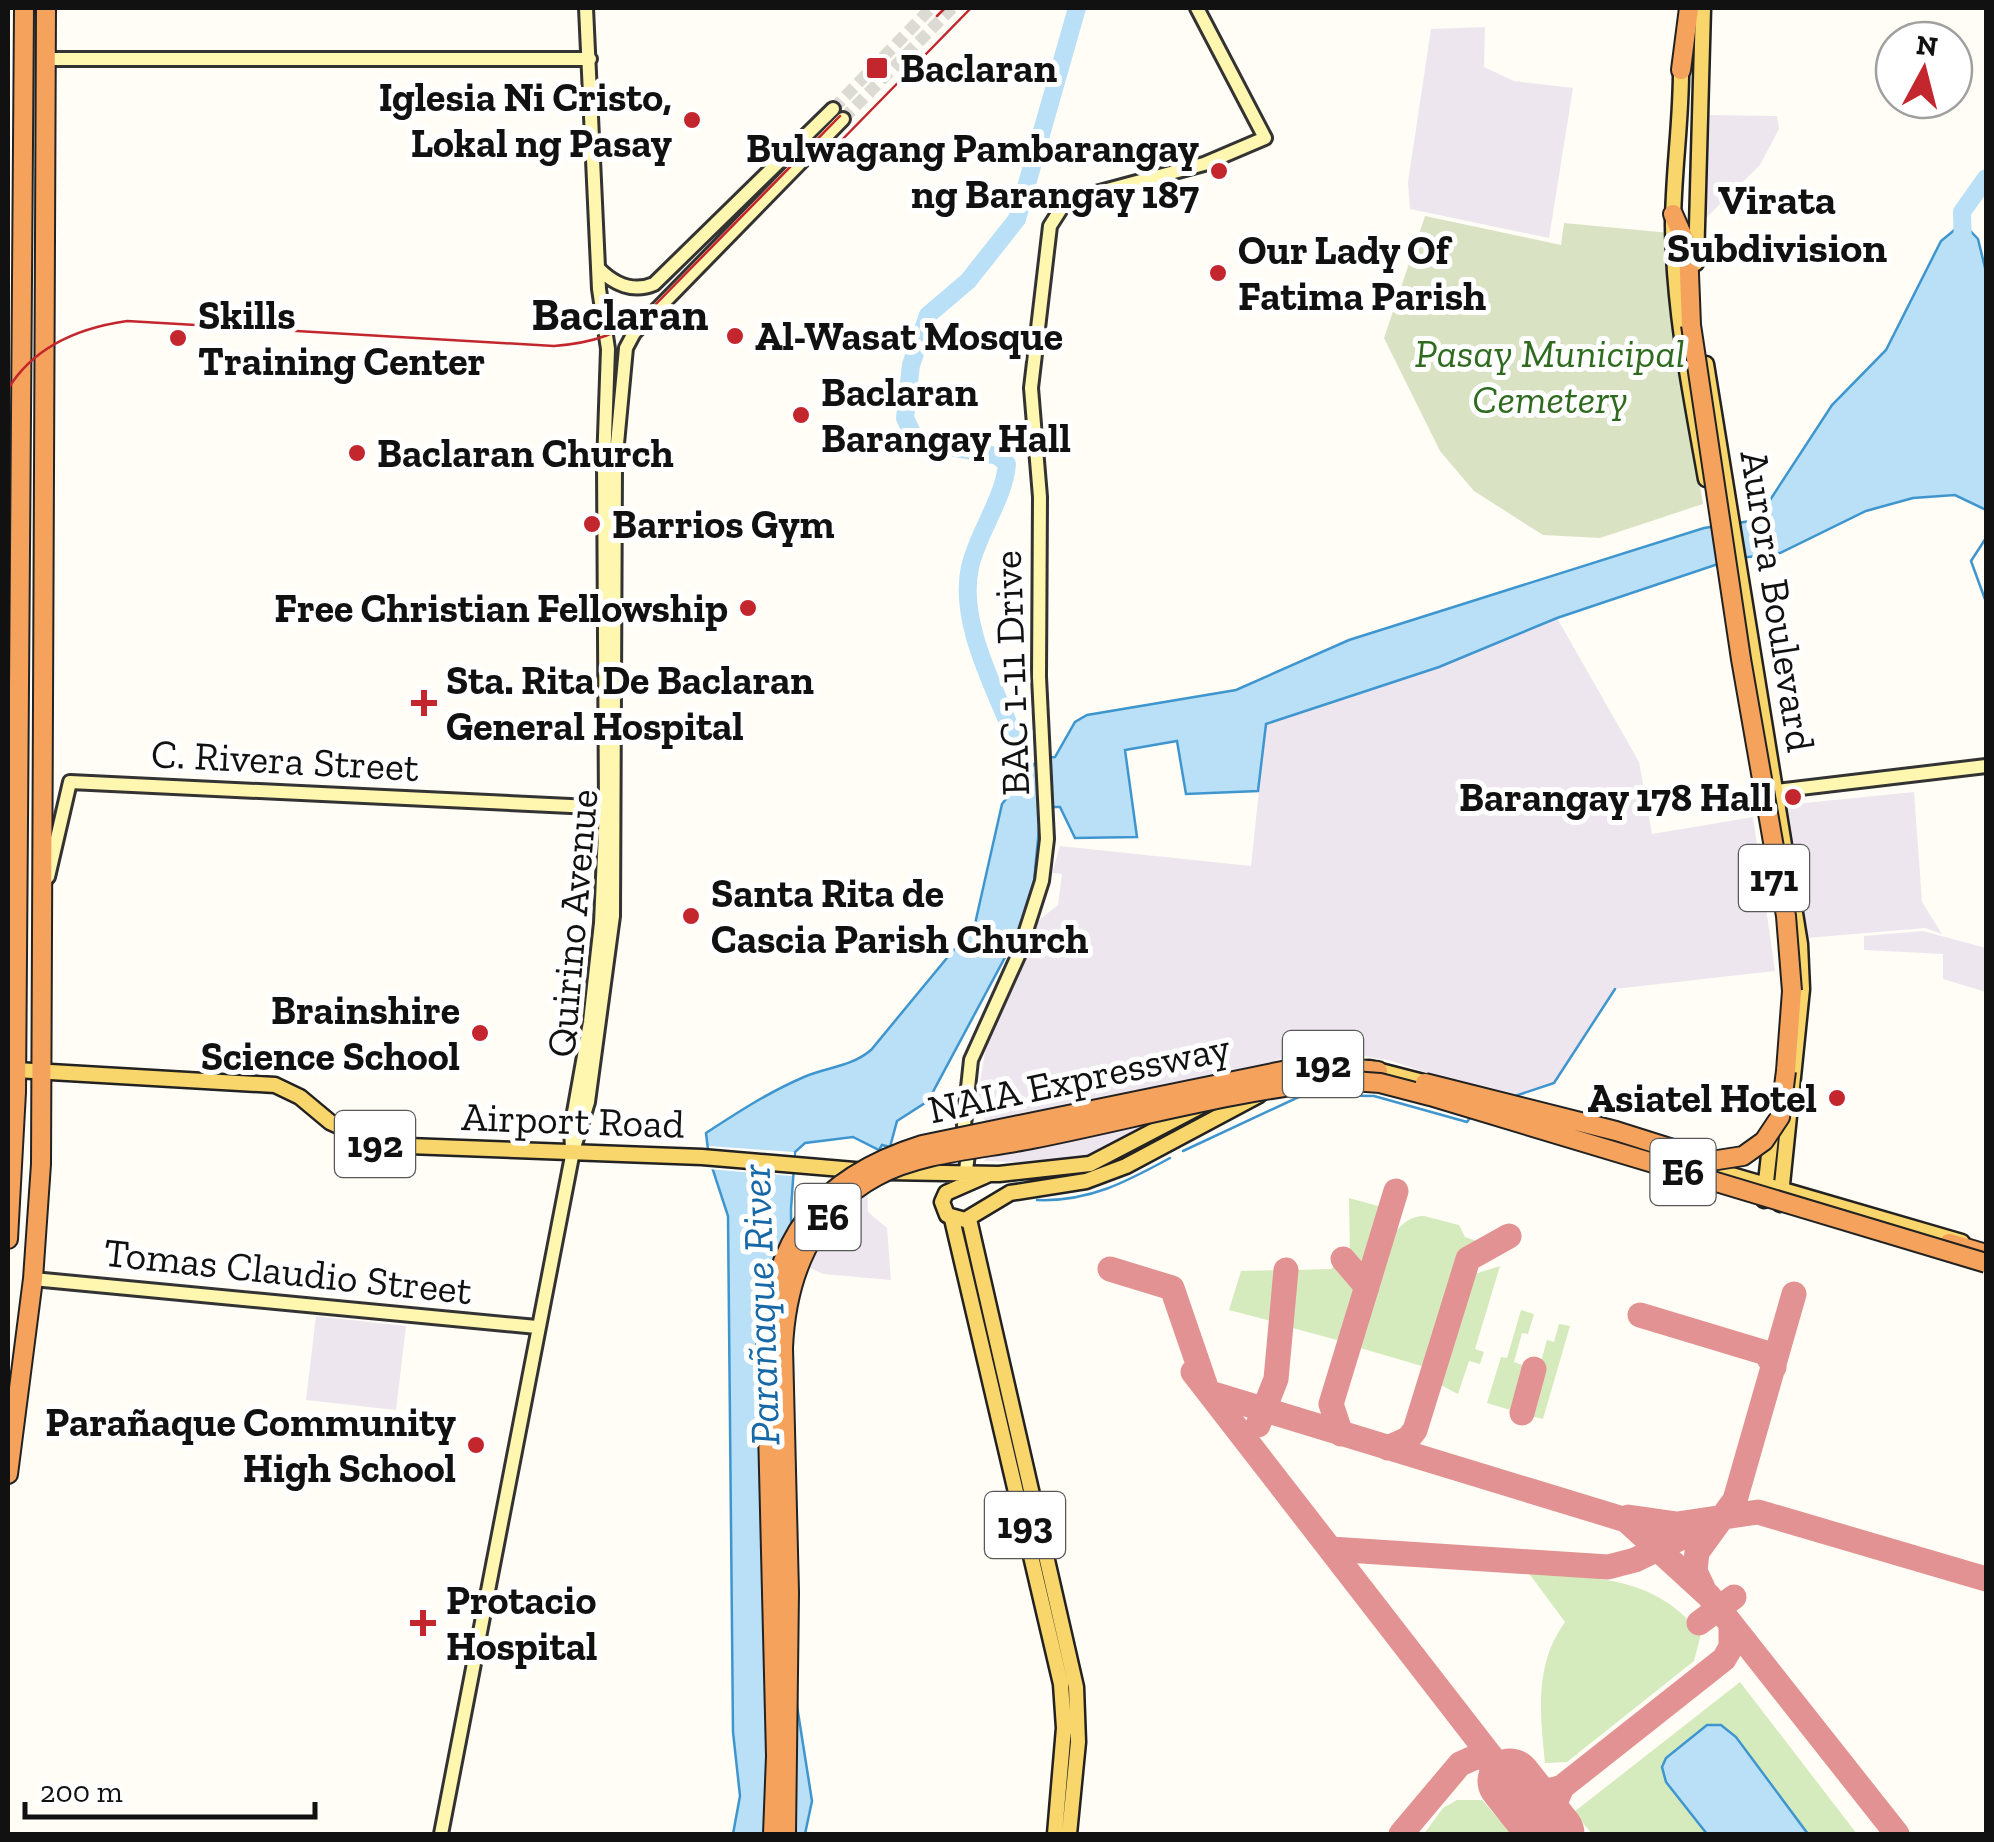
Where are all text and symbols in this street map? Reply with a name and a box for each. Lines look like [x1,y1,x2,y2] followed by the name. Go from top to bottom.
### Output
[1874,20,1974,120] north arrow
[1914,28,1940,63] text: N
[900,44,1057,92] place label: Baclaran
[864,55,890,81] marker: Baclaran
[379,73,672,167] place label: Iglesia Ni Cristo, Lokal ng Pasay
[681,109,703,131] marker: Iglesia Ni Cristo, Lokal ng Pasay
[746,124,1199,218] place label: Bulwagang Pambarangay ng Barangay 187
[1208,160,1230,182] marker: Bulwagang Pambarangay ng Barangay 187
[1667,174,1887,273] district label: Virata Subdivision
[1238,226,1486,320] place label: Our Lady Of Fatima Parish
[1207,262,1229,284] marker: Our Lady Of Fatima Parish
[532,288,709,342] district label: Baclaran
[198,291,485,385] place label: Skills Training Center
[755,312,1063,360] place label: Al-Wasat Mosque
[724,325,746,347] marker: Al-Wasat Mosque
[167,327,189,349] marker: Skills Training Center
[1415,329,1685,423] park label: Pasay Municipal Cemetery
[821,368,1071,462] place label: Baclaran Barangay Hall
[790,404,812,426] marker: Baclaran Barangay Hall
[377,429,674,477] place label: Baclaran Church
[346,442,368,464] marker: Baclaran Church
[1730,447,1826,755] street label: Aurora Boulevard
[612,500,835,548] place label: Barrios Gym
[581,513,603,535] marker: Barrios Gym
[983,550,1039,796] street label: BAC 1-11 Drive
[274,584,728,632] place label: Free Christian Fellowship
[737,597,759,619] marker: Free Christian Fellowship
[446,656,814,750] place label: Sta. Rita De Baclaran General Hospital
[411,690,437,716] marker: Sta. Rita De Baclaran General Hospital
[150,729,420,791] street label: C. Rivera Street
[1459,773,1773,821] place label: Barangay 178 Hall
[1782,786,1804,808] marker: Barangay 178 Hall
[536,787,608,1059] street label: Quirino Avenue
[1739,845,1809,911] road number: 171
[711,869,1089,963] place label: Santa Rita de Cascia Parish Church
[680,905,702,927] marker: Santa Rita de Cascia Parish Church
[201,986,460,1080] place label: Brainshire Science School
[469,1022,491,1044] marker: Brainshire Science School
[924,1022,1235,1133] street label: NAIA Expressway
[1283,1031,1363,1097] road number: 192
[1588,1074,1817,1122] place label: Asiatel Hotel
[1826,1087,1848,1109] marker: Asiatel Hotel
[461,1092,685,1148] street label: Airport Road
[335,1111,415,1177] road number: 192
[1650,1139,1716,1205] road number: E6
[730,1163,790,1446] water label: Parañaque River
[796,1184,860,1250] road number: E6
[102,1228,474,1314] street label: Tomas Claudio Street
[45,1398,456,1492] place label: Parañaque Community High School
[465,1434,487,1456] marker: Parañaque Community High School
[985,1492,1065,1558] road number: 193
[446,1576,597,1670] place label: Protacio Hospital
[410,1610,436,1636] marker: Protacio Hospital
[25,1757,315,1819] scale bar
[40,1774,123,1810] text: 200 m

